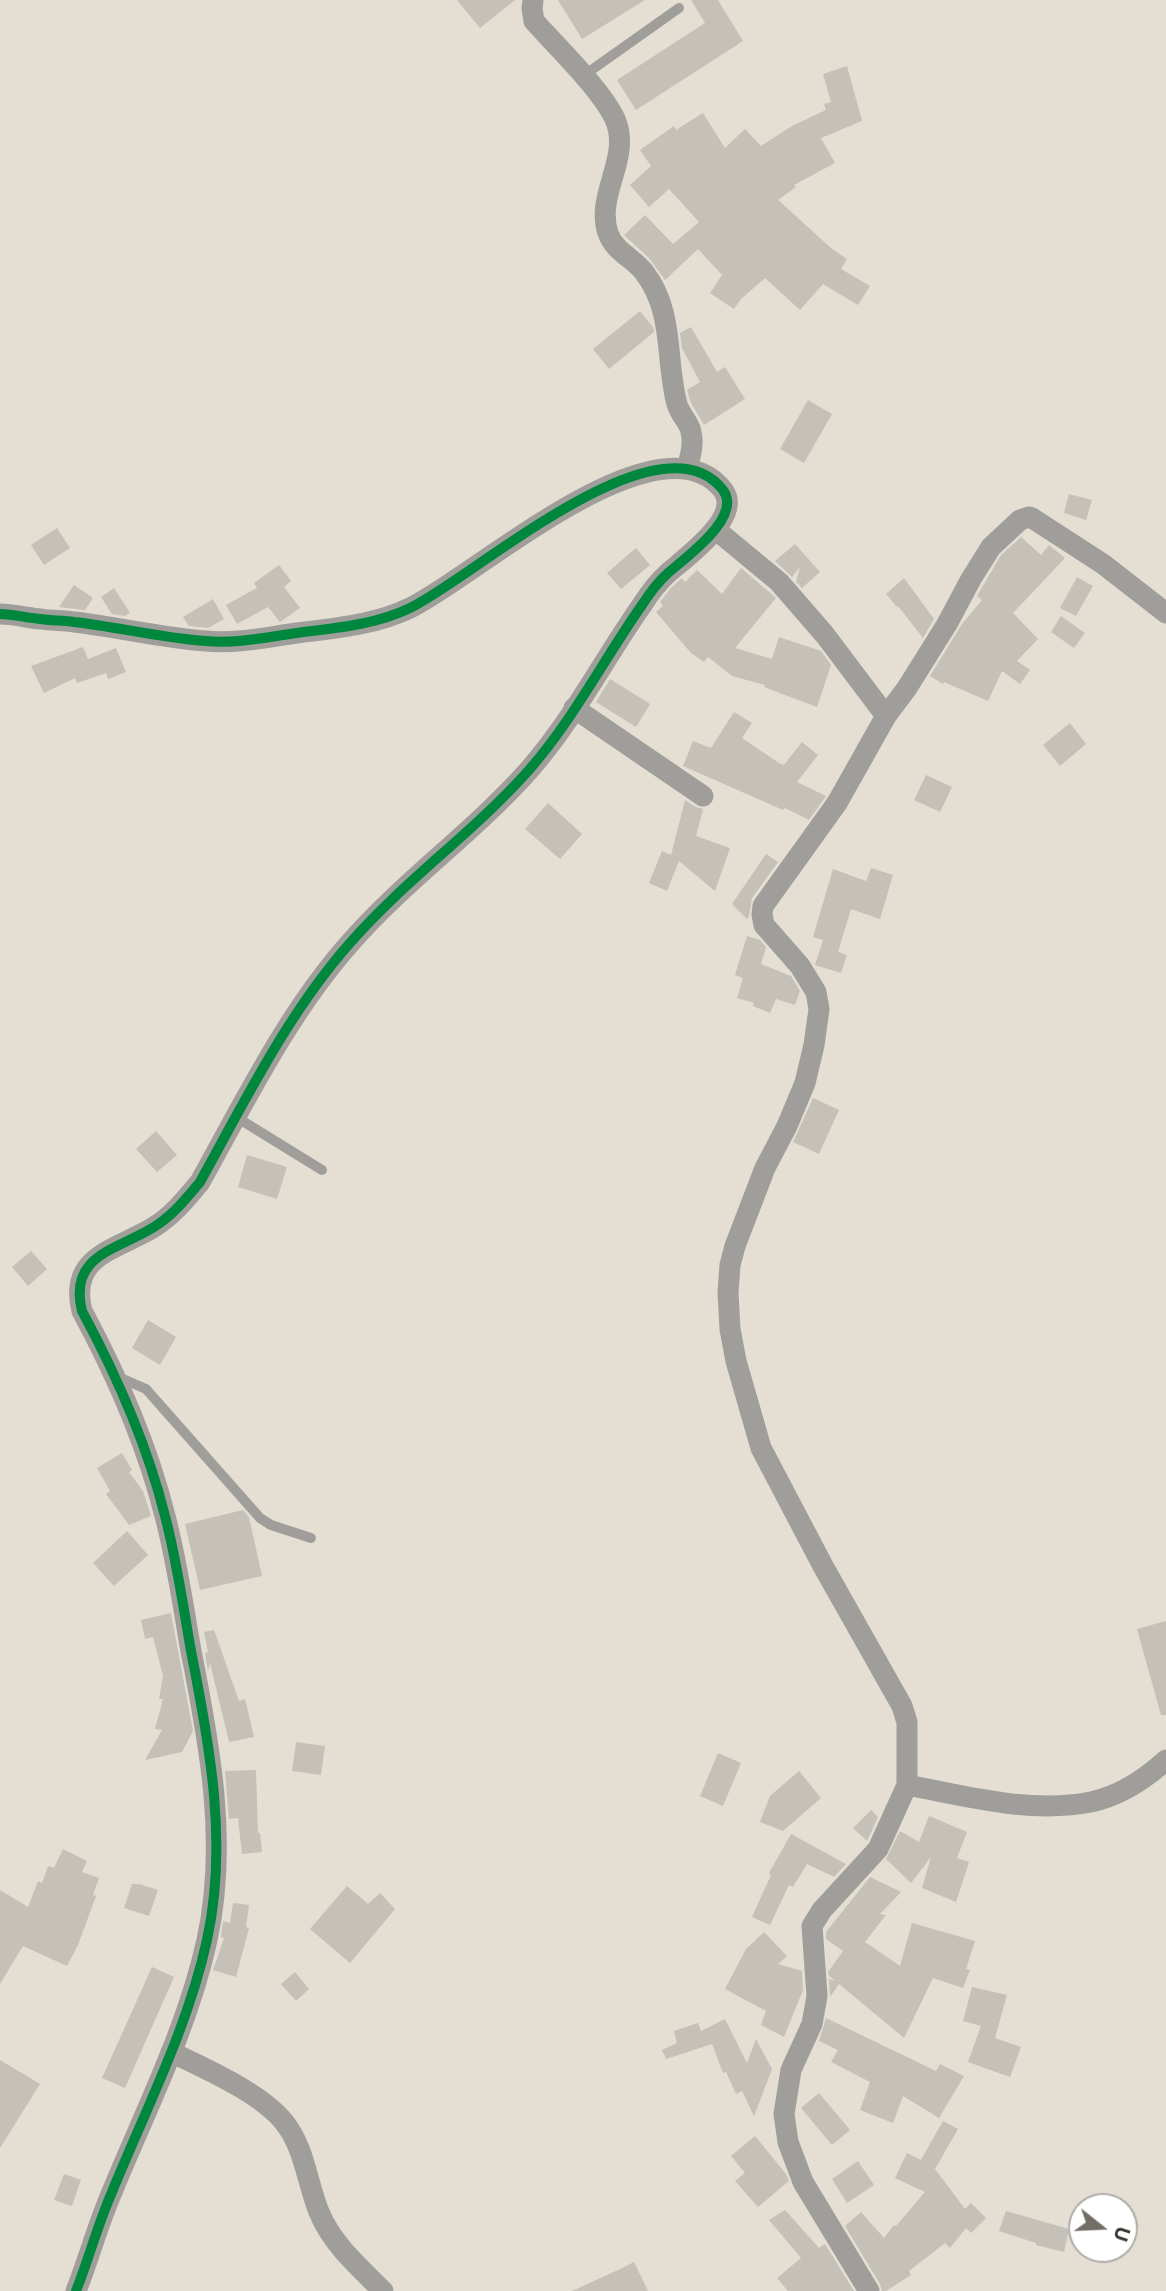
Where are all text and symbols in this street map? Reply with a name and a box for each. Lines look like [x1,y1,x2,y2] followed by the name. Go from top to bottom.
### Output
[1068,2193,1138,2263] north arrow
[1108,2224,1135,2244] text: U

